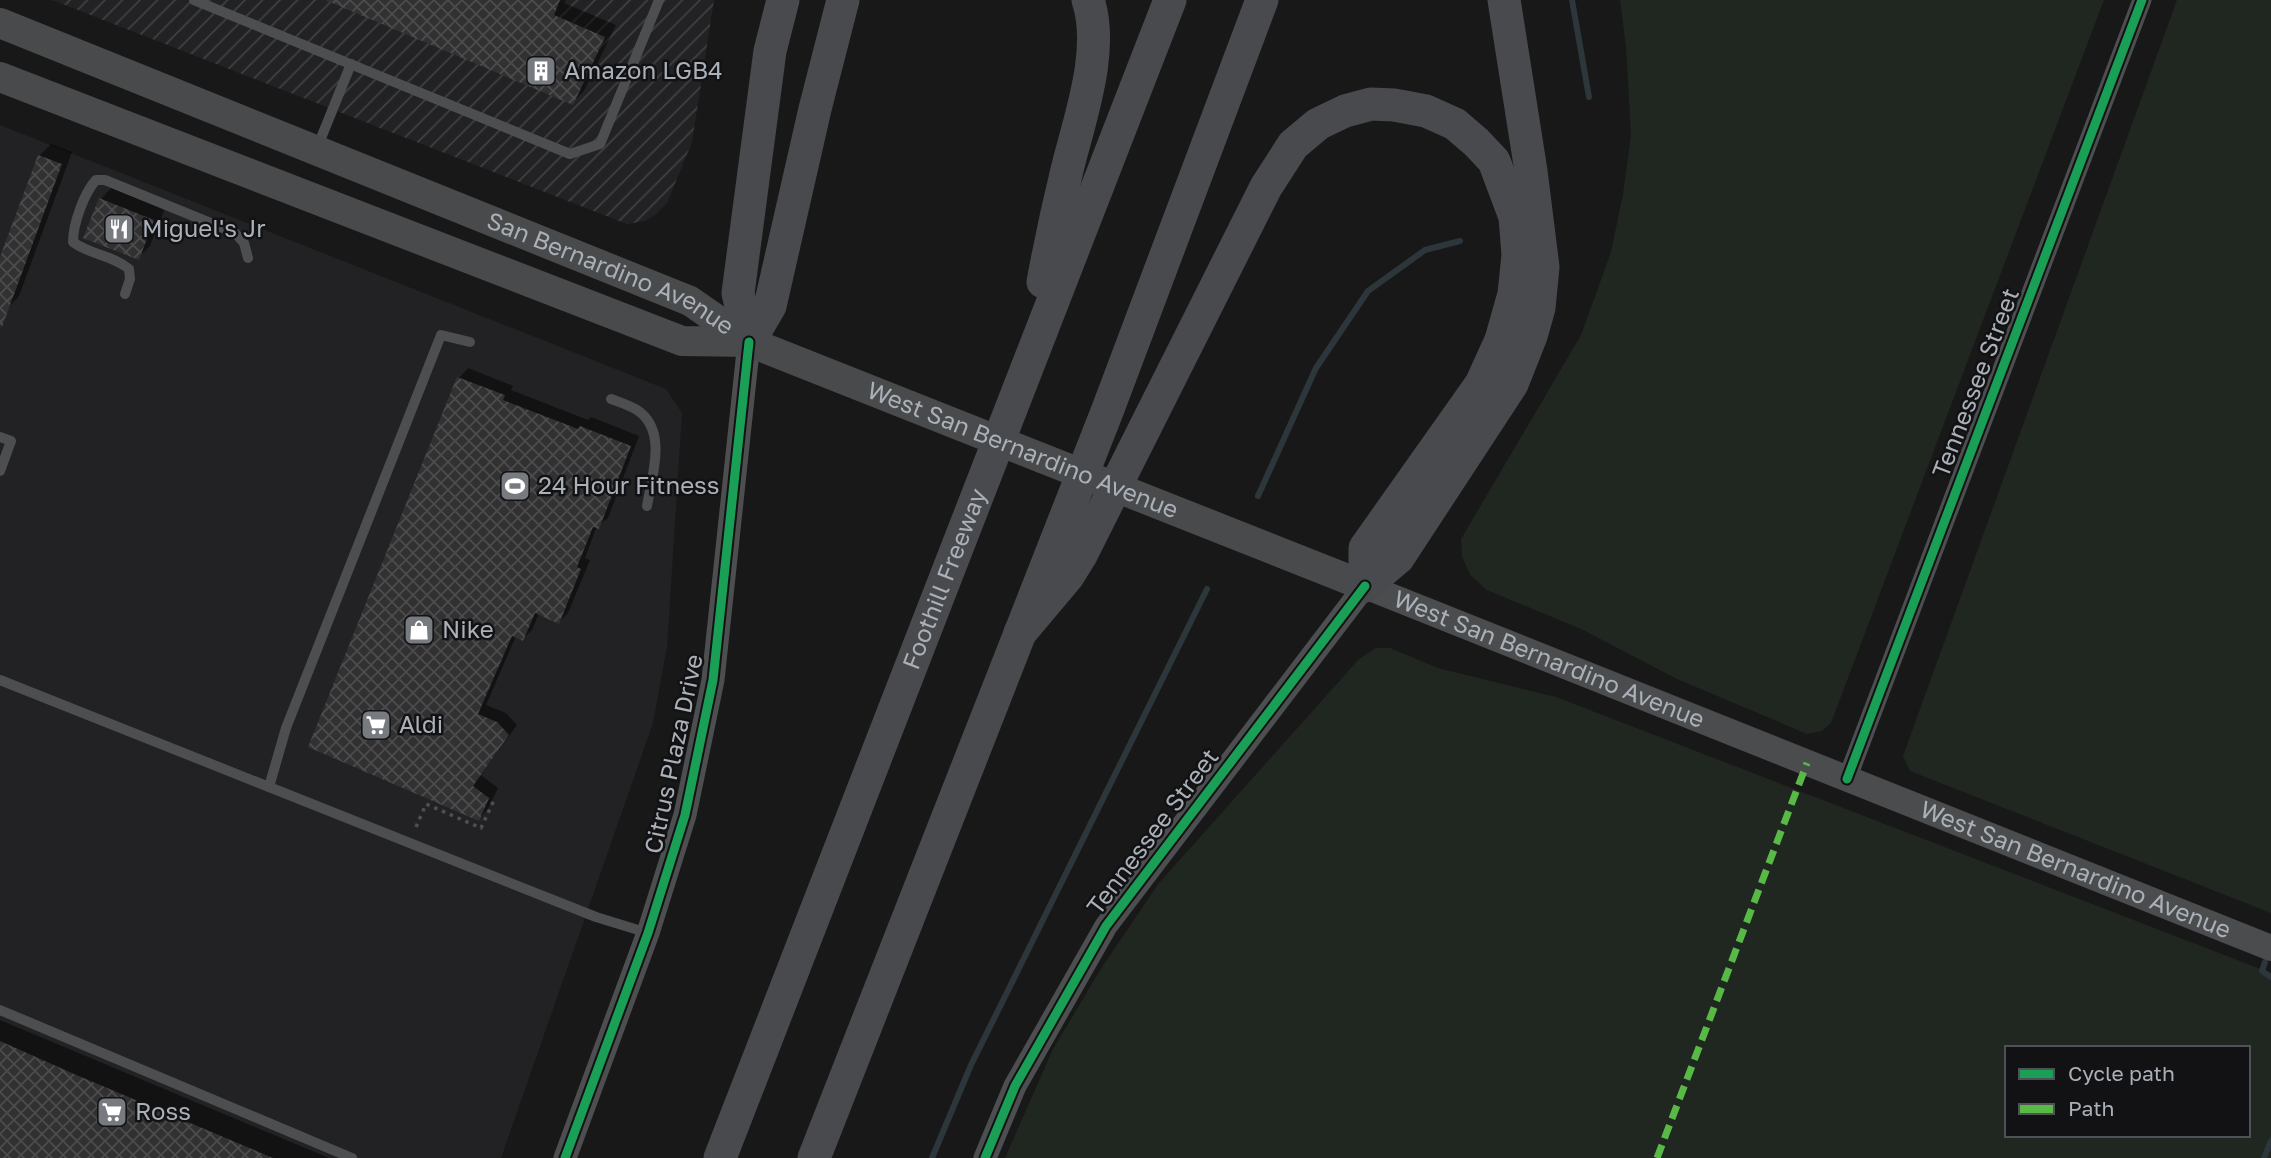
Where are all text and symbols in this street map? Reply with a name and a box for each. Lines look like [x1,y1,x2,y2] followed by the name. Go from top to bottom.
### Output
[524,54,558,88] building icon: Amazon LGB4
[564,55,723,84] place label: Amazon LGB4
[483,205,740,340] street label: San Bernardino Avenue
[102,212,136,246] restaurant icon: Miguel's Jr
[142,213,266,242] place label: Miguel's Jr
[1925,284,2024,481] street label: Tennessee Street
[863,374,1183,524] street label: West San Bernardino Avenue
[498,469,532,503] sports icon: 24 Hour Fitness
[538,470,720,499] place label: 24 Hour Fitness
[895,484,992,673] street label: Foothill Freeway
[1390,583,1709,733] street label: West San Bernardino Avenue
[402,613,436,647] shop icon: Nike
[442,614,494,643] place label: Nike
[637,651,708,856] street label: Citrus Plaza Drive
[359,708,393,742] supermarket icon: Aldi
[399,709,443,738] place label: Aldi
[1080,742,1224,920] street label: Tennessee Street
[1916,793,2235,944] street label: West San Bernardino Avenue
[2005,1046,2250,1137] legend
[2068,1060,2175,1086] text: Cycle path
[95,1095,129,1129] supermarket icon: Ross
[2068,1095,2115,1121] text: Path
[135,1096,191,1125] place label: Ross

